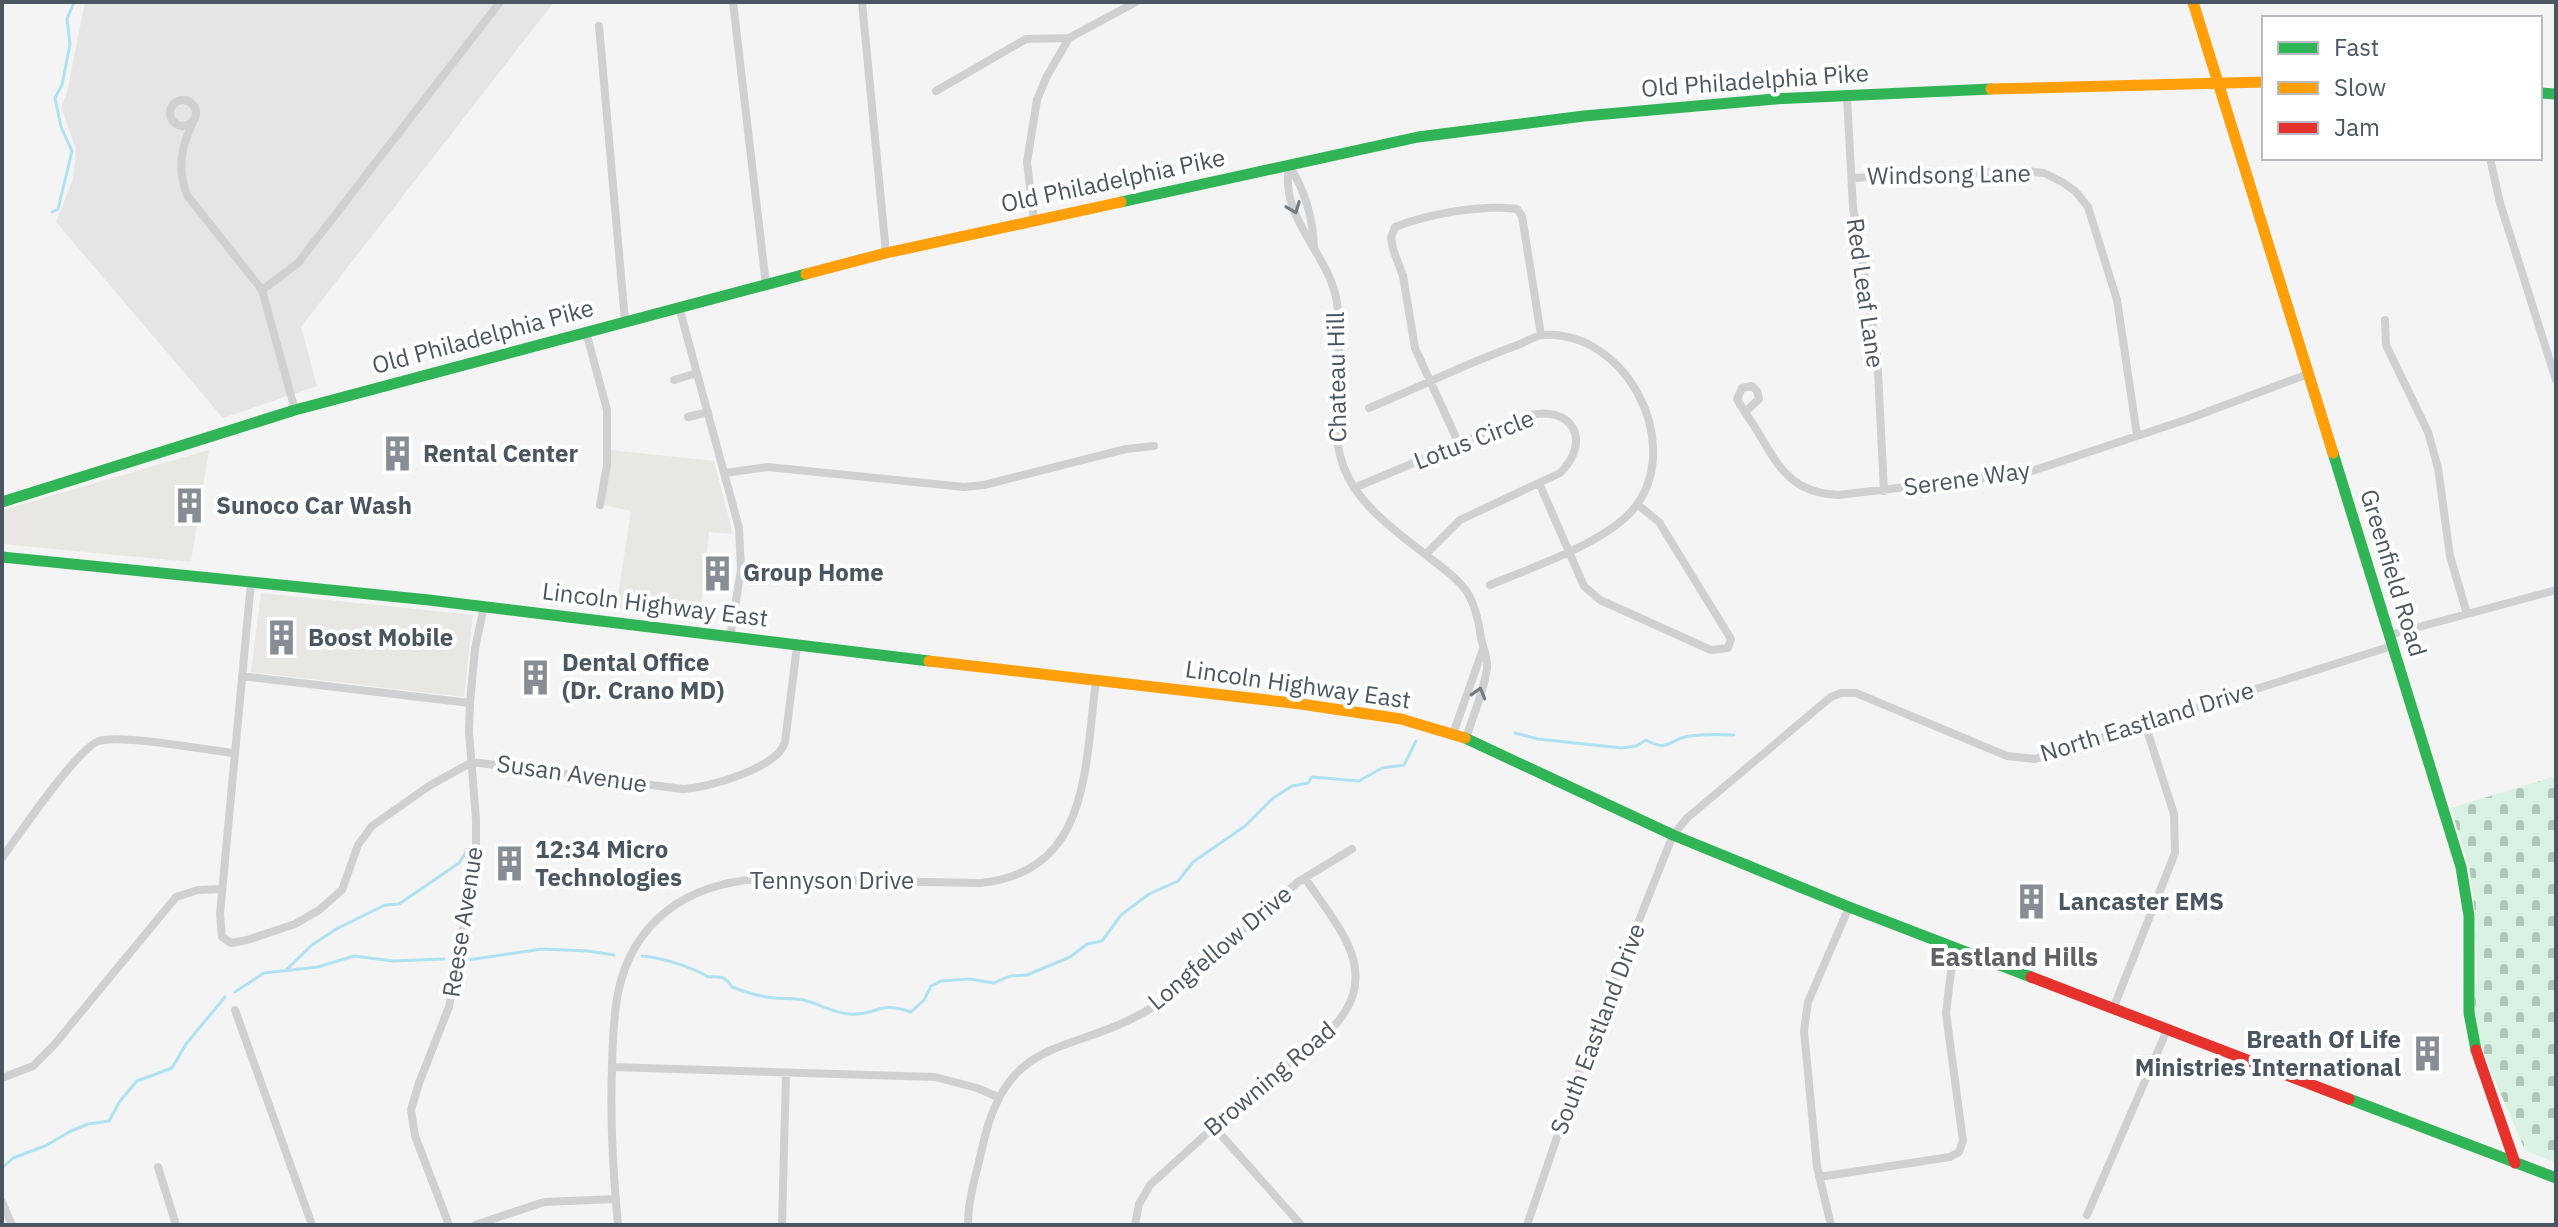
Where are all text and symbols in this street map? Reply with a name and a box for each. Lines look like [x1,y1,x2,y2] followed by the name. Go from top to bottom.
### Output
[2262,16,2542,160] legend
[2334,31,2379,63] text: Fast
[1640,56,1870,104] street label: Old Philadelphia Pike
[2334,71,2386,103] text: Slow
[2334,111,2380,143] text: Jam
[998,141,1228,219] street label: Old Philadelphia Pike
[1867,157,2031,191] street label: Windsong Lane
[1284,200,1301,214] one-way arrow
[1840,216,1892,370] street label: Red Leaf Lane
[368,291,597,381] street label: Old Philadelphia Pike
[1319,311,1353,443] street label: Chateau Hill
[1409,402,1538,477] street label: Lotus Circle
[378,435,416,473] building icon: Rental Center
[423,437,578,469] place label: Rental Center
[1902,453,2032,503] street label: Serene Way
[2353,485,2435,660] street label: Greenfield Road
[171,487,209,525] building icon: Sunoco Car Wash
[216,489,412,521] place label: Sunoco Car Wash
[698,554,736,592] building icon: Group Home
[743,556,884,588] place label: Group Home
[540,574,770,634] street label: Lincoln Highway East
[263,619,301,657] building icon: Boost Mobile
[308,621,453,653] place label: Boost Mobile
[562,646,724,706] place label: Dental Office (Dr. Crano MD)
[1183,652,1413,716] street label: Lincoln Highway East
[517,658,555,696] building icon: Dental Office (Dr. Crano MD)
[2036,673,2258,769] street label: North Eastland Drive
[1470,687,1487,700] one-way arrow
[495,747,649,799] street label: Susan Avenue
[535,833,682,893] place label: 12:34 Micro Technologies
[434,844,490,999] street label: Reese Avenue
[490,845,528,883] building icon: 12:34 Micro Technologies
[750,864,914,896] street label: Tennyson Drive
[1141,878,1298,1017] street label: Longfellow Drive
[2013,883,2051,921] building icon: Lancaster EMS
[2058,885,2224,917] place label: Lancaster EMS
[1542,918,1652,1139] street label: South Eastland Drive
[1930,939,2098,973] district label: Eastland Hills
[1197,1014,1342,1143] street label: Browning Road
[2135,1023,2401,1083] place label: Breath Of Life Ministries International
[2408,1035,2446,1073] building icon: Breath Of Life Ministries International

